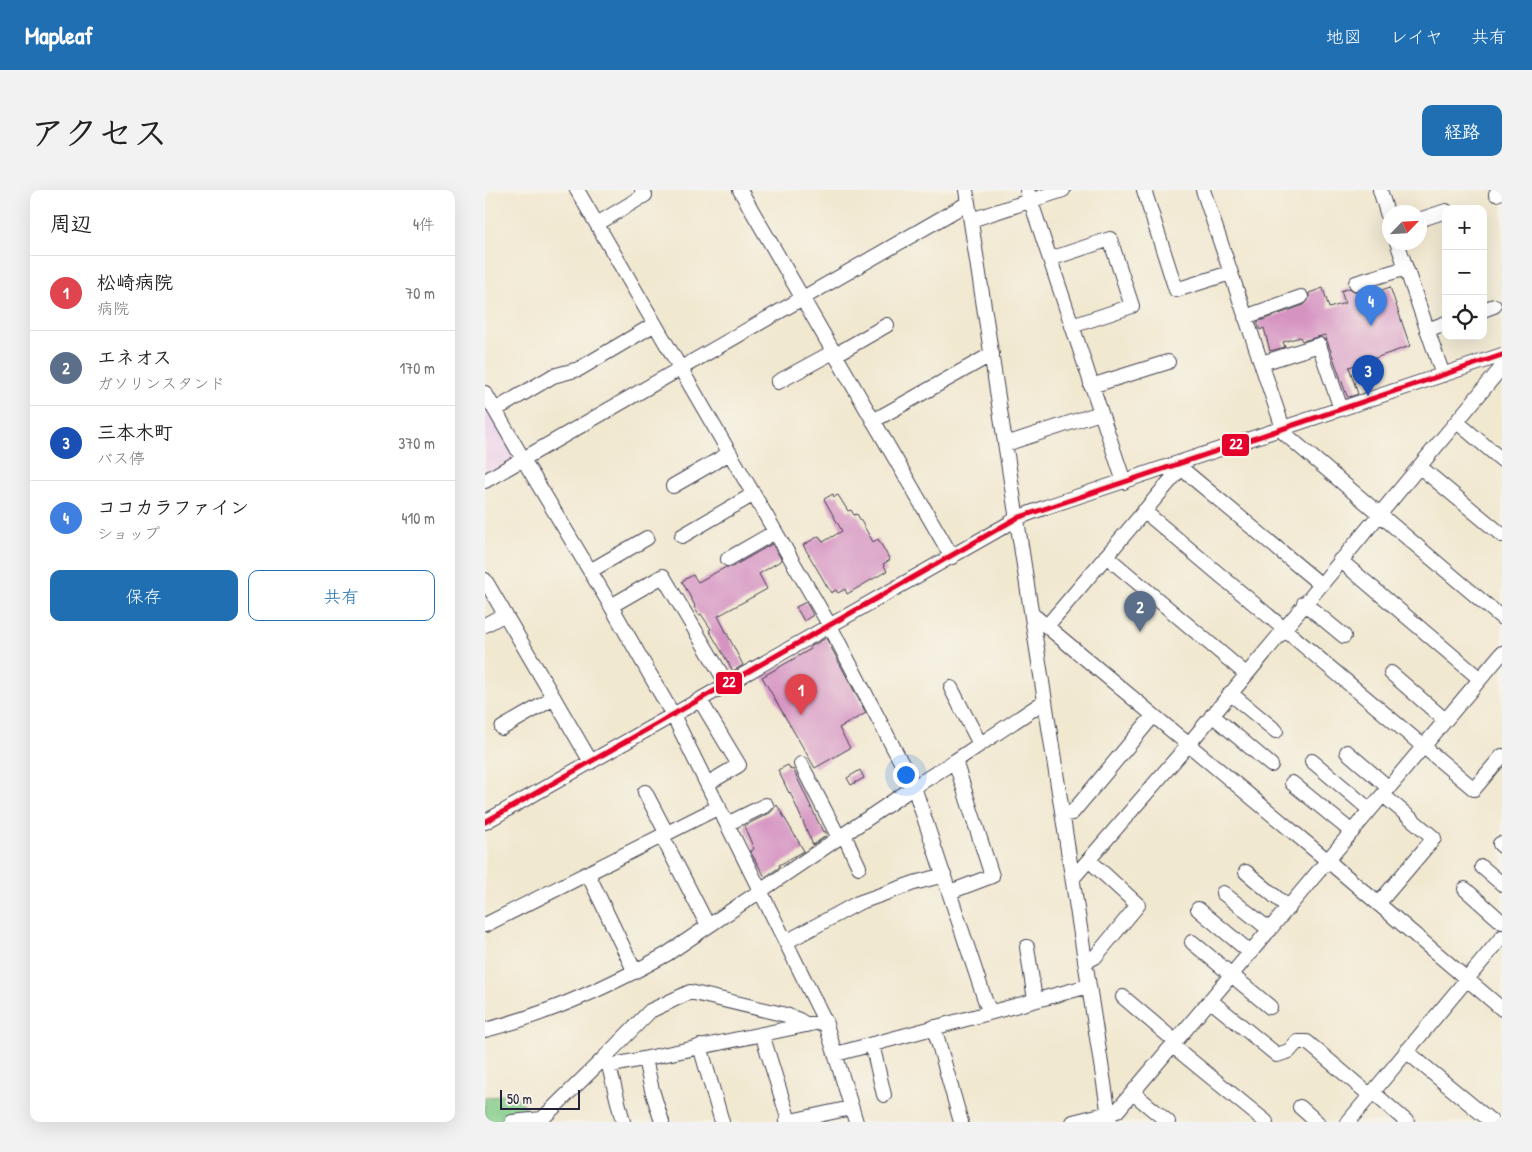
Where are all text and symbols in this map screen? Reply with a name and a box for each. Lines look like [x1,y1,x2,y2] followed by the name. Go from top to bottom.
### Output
[25,19,93,51] text: Mapleaf
[1326,24,1362,49] text: 地図
[1390,24,1443,49] text: レイヤ
[1471,24,1507,49] text: 共有
[1422,105,1502,156] button: 経路
[30,109,168,156] text: アクセス
[1382,205,1427,250] north arrow
[1442,205,1487,340] map controls
[1442,205,1487,250] button: +
[50,209,92,238] text: 周辺
[413,213,435,235] text: 4件
[1442,250,1487,295] button: −
[97,269,173,295] text: 松崎病院
[63,282,69,304] text: 1
[405,282,435,304] text: 70 m
[1355,285,1387,326] pin: 4
[1442,295,1487,340] button: locate
[97,297,129,319] text: 病院
[97,344,172,370] text: エネオス
[1352,355,1384,396] pin: 3
[62,357,70,379] text: 2
[400,357,435,379] text: 170 m
[97,372,225,394] text: ガソリンスタンド
[97,419,173,445] text: 三本木町
[62,432,70,454] text: 3
[398,432,435,454] text: 370 m
[1221,433,1250,457] line badge: 22
[1229,434,1243,453] text: 22
[97,447,145,469] text: バス停
[97,494,249,520] text: ココカラファイン
[63,507,69,529] text: 4
[401,507,435,529] text: 410 m
[97,522,160,544] text: ショップ
[50,570,238,621] button: 保存
[248,570,435,621] button: 共有
[1124,591,1156,632] pin: 2
[715,671,743,695] line badge: 22
[722,672,736,691] text: 22
[785,674,817,715] pin: 1
[893,762,919,788] your location
[500,1087,580,1110] scale bar
[507,1089,532,1108] text: 50 m

